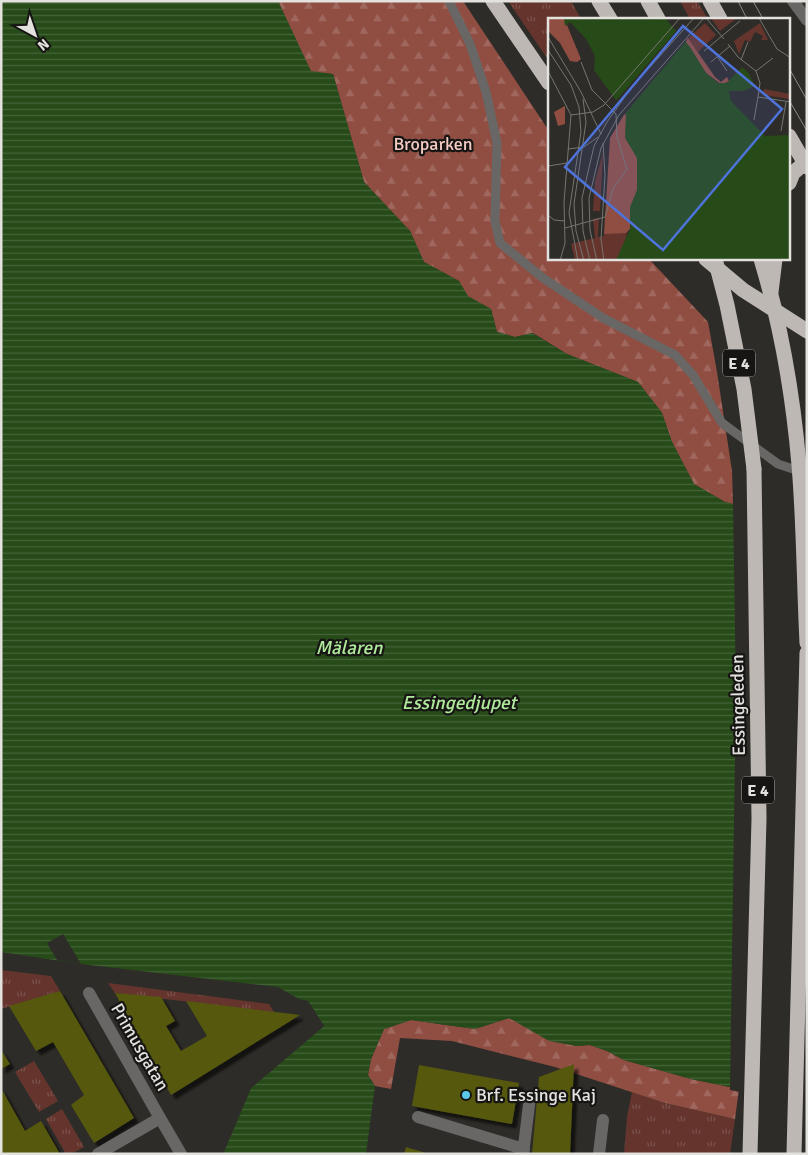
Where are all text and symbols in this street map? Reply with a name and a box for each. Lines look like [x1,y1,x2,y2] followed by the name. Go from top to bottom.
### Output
[10,10,60,60] north arrow
[548,18,790,260] inset map
[34,35,52,54] text: N
[393,133,473,155] park label: Broparken
[723,349,755,376] road number: E 4
[316,636,383,660] water label: Mälaren
[726,654,750,756] street label: Essingeleden
[402,691,519,715] water label: Essingedjupet
[742,776,774,804] road number: E 4
[106,999,174,1095] street label: Primusgatan
[476,1084,596,1106] place label: Brf. Essinge Kaj
[460,1089,472,1101] marker: Brf. Essinge Kaj

